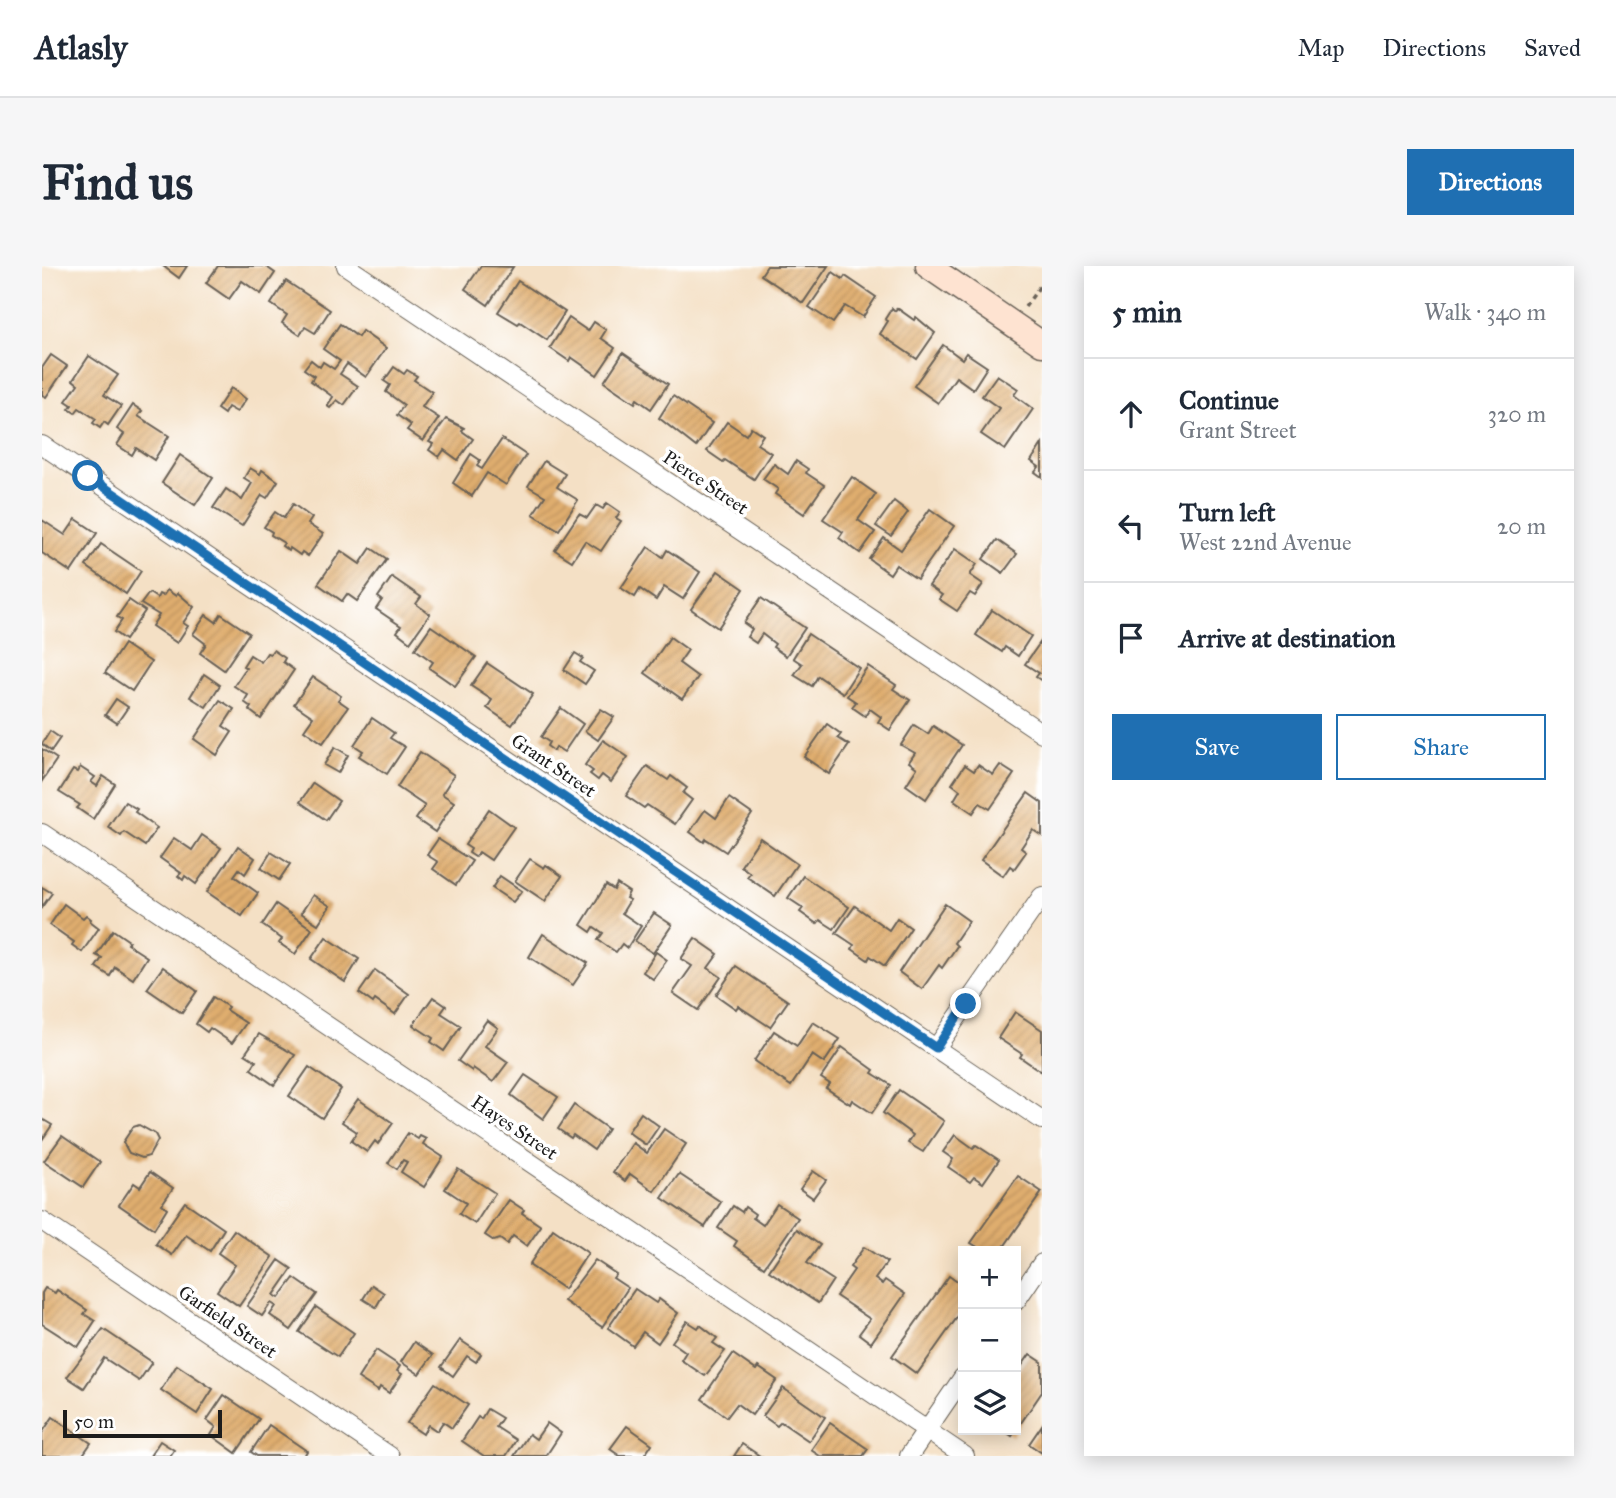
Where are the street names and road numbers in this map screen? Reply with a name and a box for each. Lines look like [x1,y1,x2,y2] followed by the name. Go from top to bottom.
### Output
[659,445,753,520] street label: Pierce Street
[507,729,601,802] street label: Grant Street
[467,1090,562,1165] street label: Hayes Street
[174,1280,282,1363] street label: Garfield Street

